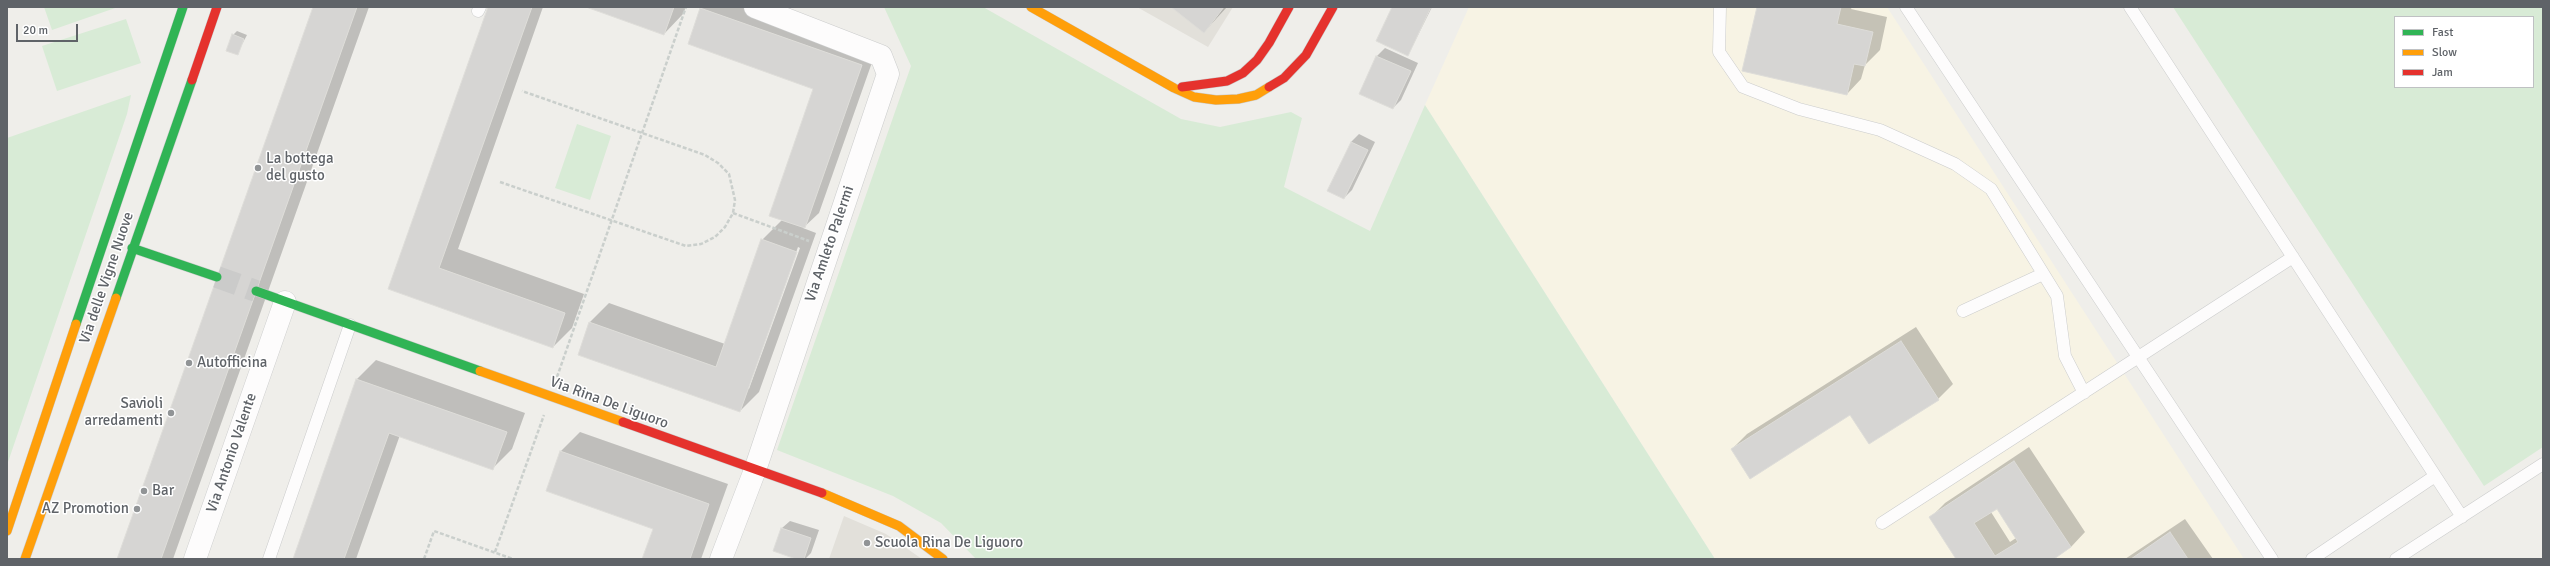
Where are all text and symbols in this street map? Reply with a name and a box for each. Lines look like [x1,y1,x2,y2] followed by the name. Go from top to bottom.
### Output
[18,16,80,42] scale bar
[2394,16,2534,88] legend
[23,23,48,38] text: 20 m
[2432,25,2453,40] text: Fast
[2432,45,2457,60] text: Slow
[2432,65,2453,80] text: Jam
[266,150,334,185] place label: La bottega del gusto
[253,163,263,173] marker: La bottega del gusto
[802,184,858,304] street label: Via Amleto Palermi
[76,210,138,346] street label: Via delle Vigne Nuove
[197,354,267,372] place label: Autofficina
[184,358,194,368] marker: Autofficina
[547,373,671,433] street label: Via Rina De Liguoro
[203,391,261,515] street label: Via Antonio Valente
[85,395,163,430] place label: Savioli arredamenti
[166,408,176,418] marker: Savioli arredamenti
[152,482,174,500] place label: Bar
[139,486,149,496] marker: Bar
[42,500,129,518] place label: AZ Promotion
[132,504,142,514] marker: AZ Promotion
[875,534,1023,552] place label: Scuola Rina De Liguoro
[862,538,872,548] marker: Scuola Rina De Liguoro

